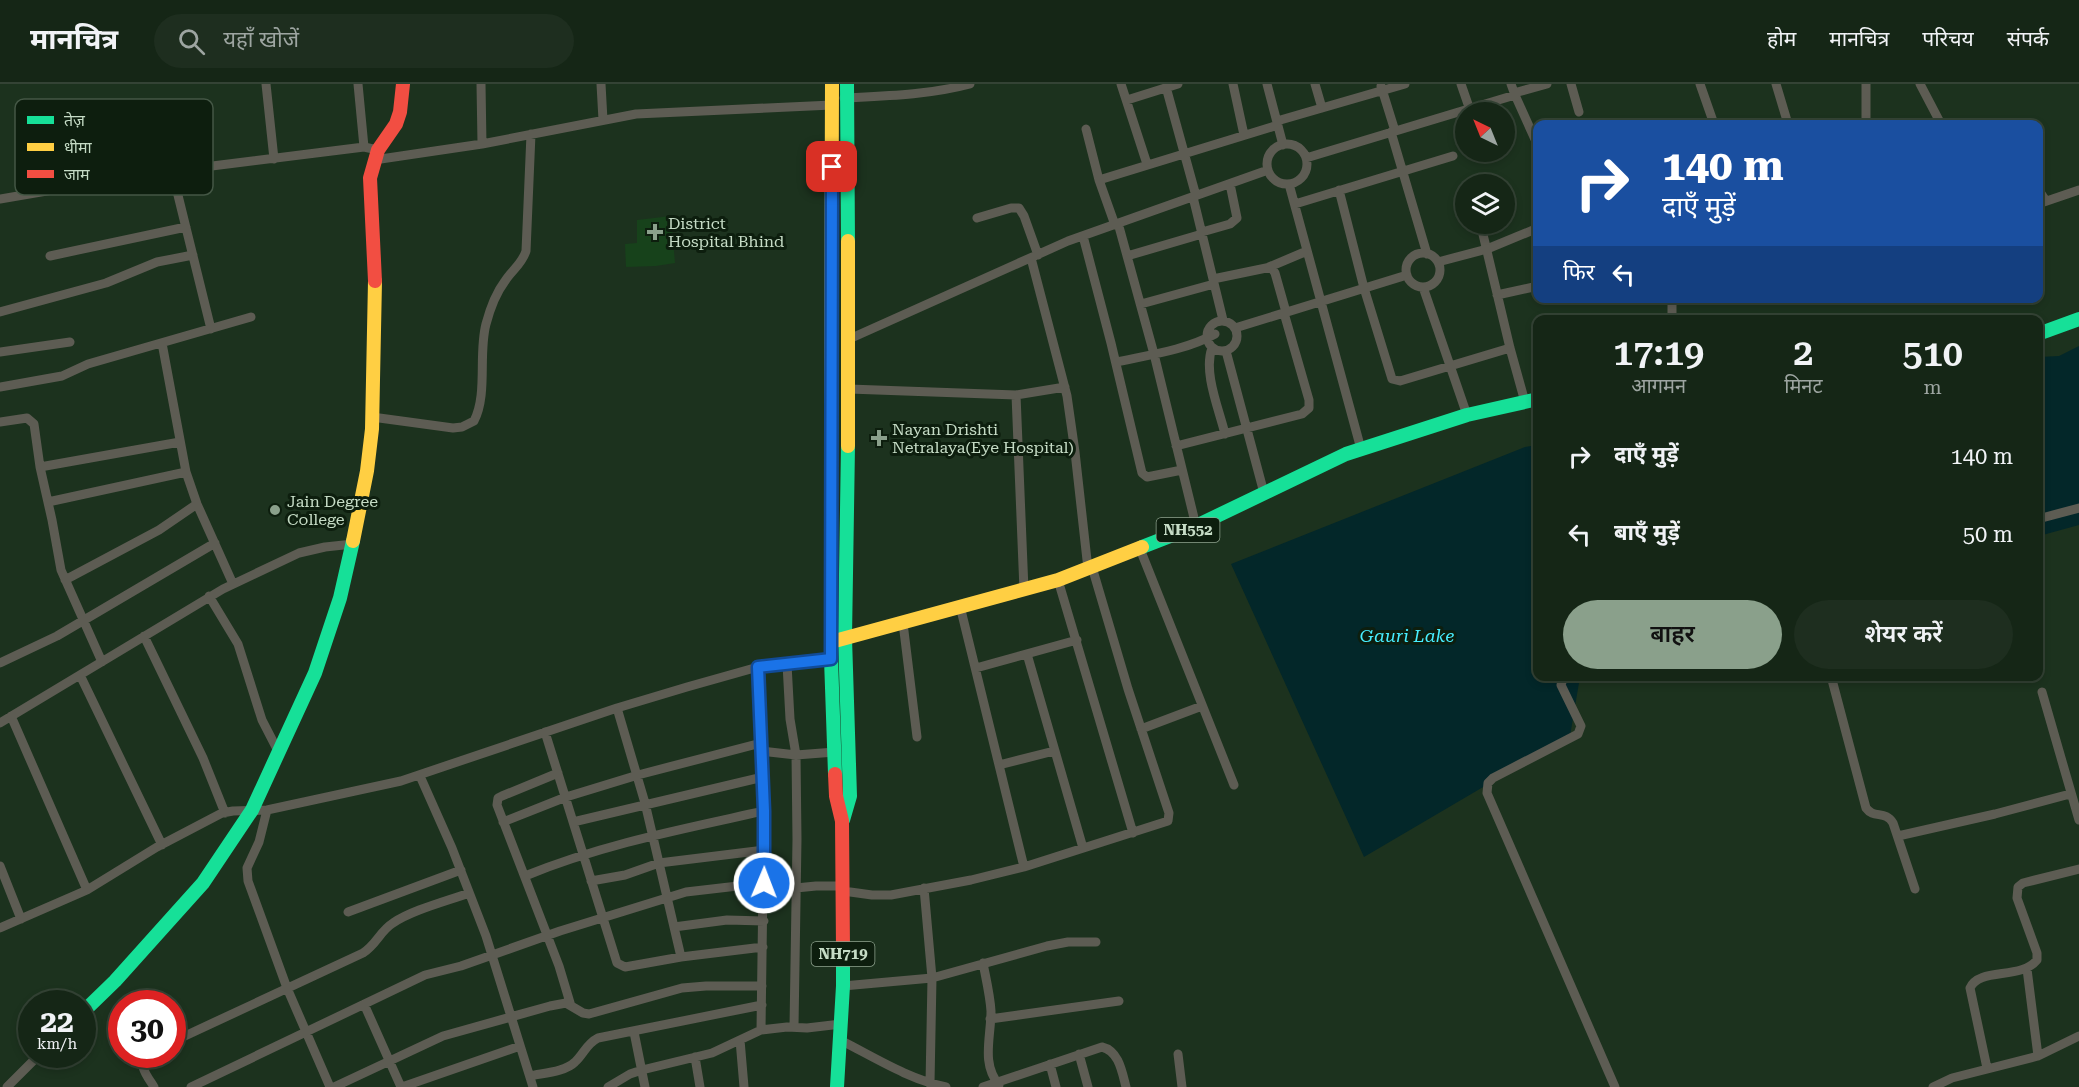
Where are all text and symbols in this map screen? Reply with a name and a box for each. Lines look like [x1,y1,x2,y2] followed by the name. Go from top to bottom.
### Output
[154,14,574,68] search box
[30,23,118,56] text: मानचित्र
[175,25,208,58] icon: search
[223,27,299,52] text: यहाँ खोजें
[1767,27,1796,51] text: होम
[1829,27,1889,51] text: मानचित्र
[1922,27,1974,51] text: परिचय
[2007,27,2049,51] text: संपर्क
[15,99,213,195] legend
[1455,102,1515,162] north arrow
[1455,102,1515,234] map controls
[64,111,86,130] text: तेज़
[64,138,93,157] text: धीमा
[806,141,857,192] pin
[1662,141,1784,190] text: 140 m
[1563,144,1641,222] icon: right
[815,150,848,183] icon: arrive
[64,165,90,184] text: जाम
[1455,174,1515,234] button: layers
[1662,191,1736,223] text: दाएँ मुड़ें
[668,214,784,251] place label: District Hospital Bhind
[646,223,664,241] marker: District Hospital Bhind
[1607,258,1640,291] icon: left
[1563,260,1595,285] text: फिर
[1613,332,1704,374] text: 17:19
[1793,332,1813,374] text: 2
[1903,333,1963,375] text: 510
[1631,374,1686,398] text: आगमन
[1784,374,1823,398] text: मिनट
[1924,375,1942,399] text: m
[892,420,1074,457] place label: Nayan Drishti Netralaya(Eye Hospital)
[870,429,888,447] marker: Nayan Drishti Netralaya(Eye Hospital)
[1563,440,1596,473] icon: right
[1614,442,1679,467] text: दाएँ मुड़ें
[1950,444,2013,469] text: 140 m
[287,492,378,529] place label: Jain Degree College
[268,503,282,517] marker: Jain Degree College
[1156,518,1220,542] road number: NH552
[1563,518,1596,551] icon: left
[1614,520,1680,545] text: बाएँ मुड़ें
[1963,522,2013,547] text: 50 m
[1563,600,1782,669] button: बाहर
[1794,600,2013,669] button: शेयर करें
[1360,625,1454,646] water label: Gauri Lake
[732,851,796,915] position arrow
[812,942,874,966] road number: NH719
[108,990,186,1068] speed limit sign: 30
[40,1004,74,1039] text: 22
[37,1035,77,1053] text: km/h

